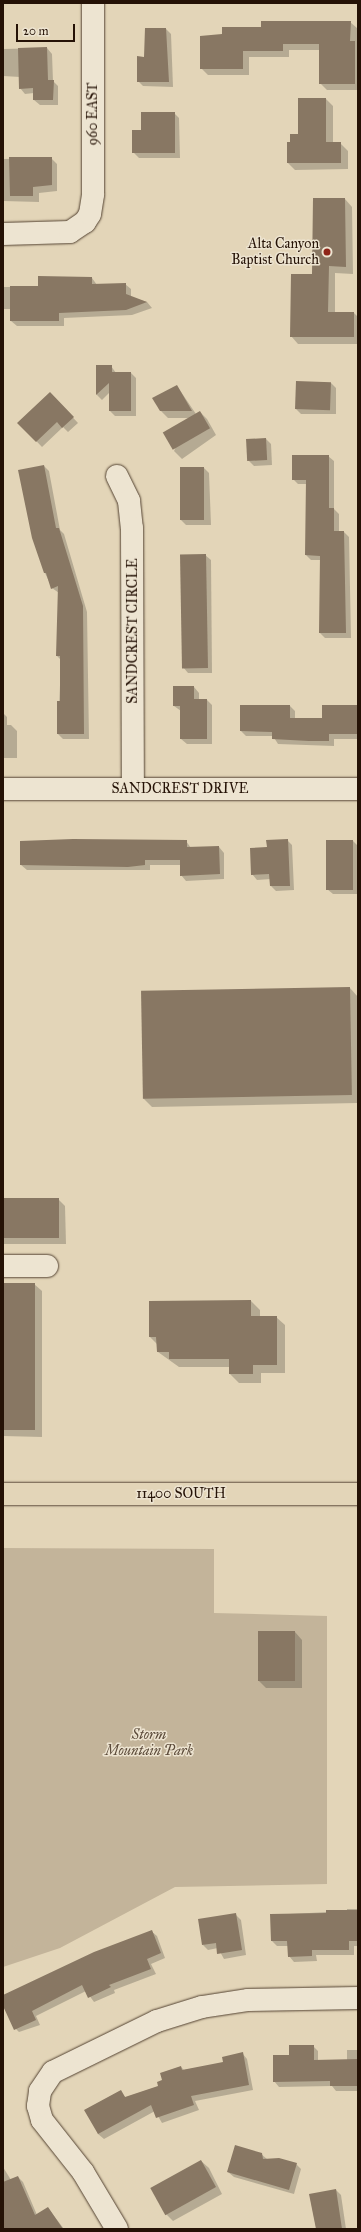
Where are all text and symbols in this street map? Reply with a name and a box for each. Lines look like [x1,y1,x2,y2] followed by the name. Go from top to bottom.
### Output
[18,16,77,42] scale bar
[23,24,49,38] text: 20 m
[85,83,101,145] street label: 960 EAST
[231,236,319,268] place label: Alta Canyon Baptist Church
[322,247,332,257] marker: Alta Canyon Baptist Church
[125,558,141,704] street label: SANDCREST CIRCLE
[112,781,248,797] street label: SANDCREST DRIVE
[136,1486,226,1502] street label: 11400 SOUTH
[105,1727,193,1760] park label: Storm Mountain Park

